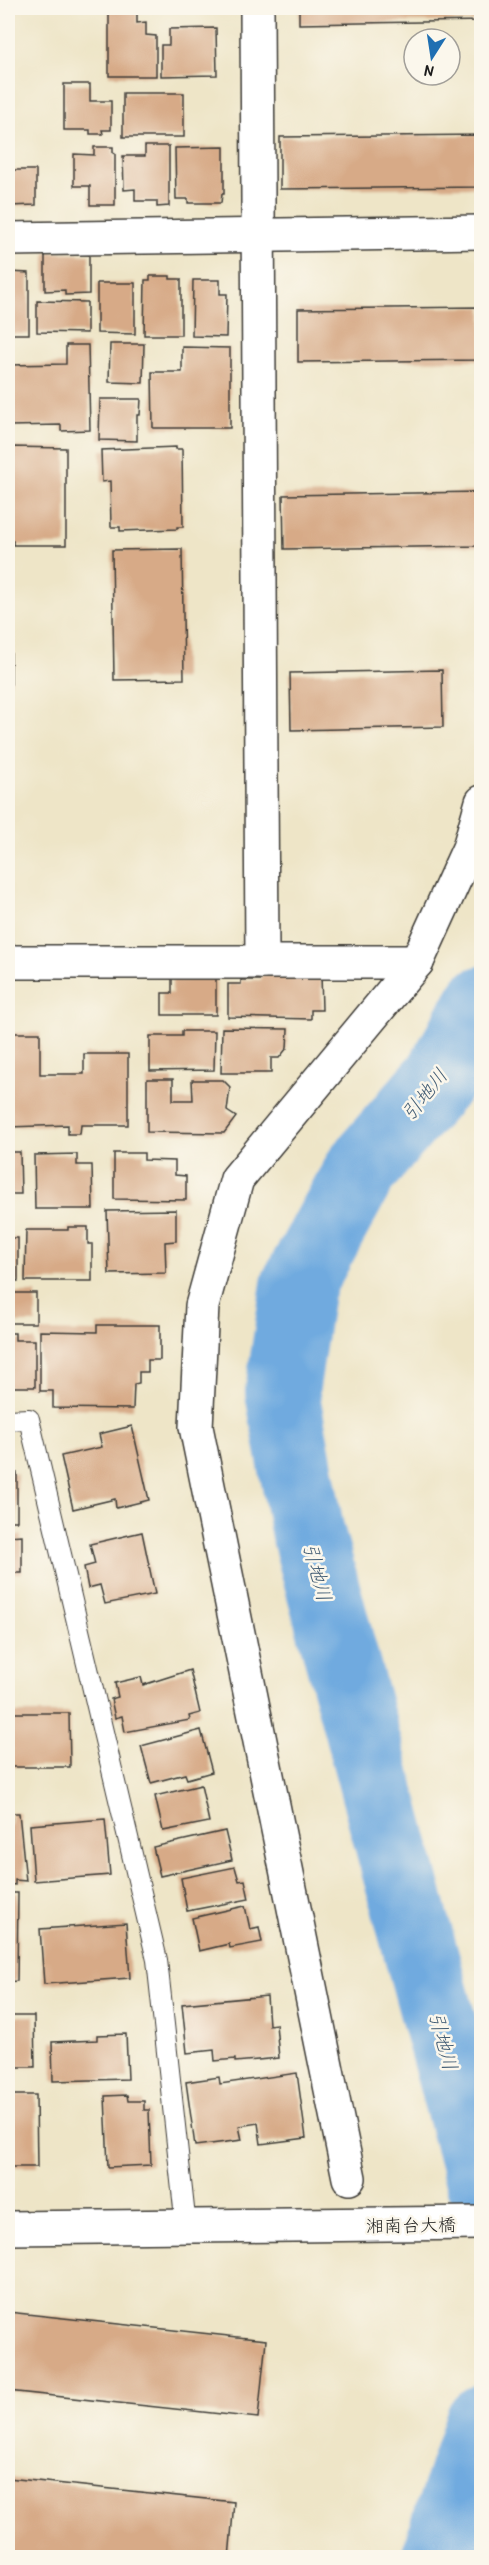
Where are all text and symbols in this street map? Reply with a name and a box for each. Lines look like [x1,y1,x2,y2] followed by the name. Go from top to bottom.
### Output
[402,27,462,87] north arrow
[422,60,435,83] text: N
[395,1062,453,1126] water label: 引地川
[297,1540,339,1604] water label: 引地川
[423,2009,465,2073] water label: 引地川
[366,2212,456,2238] street label: 湘南台大橋

